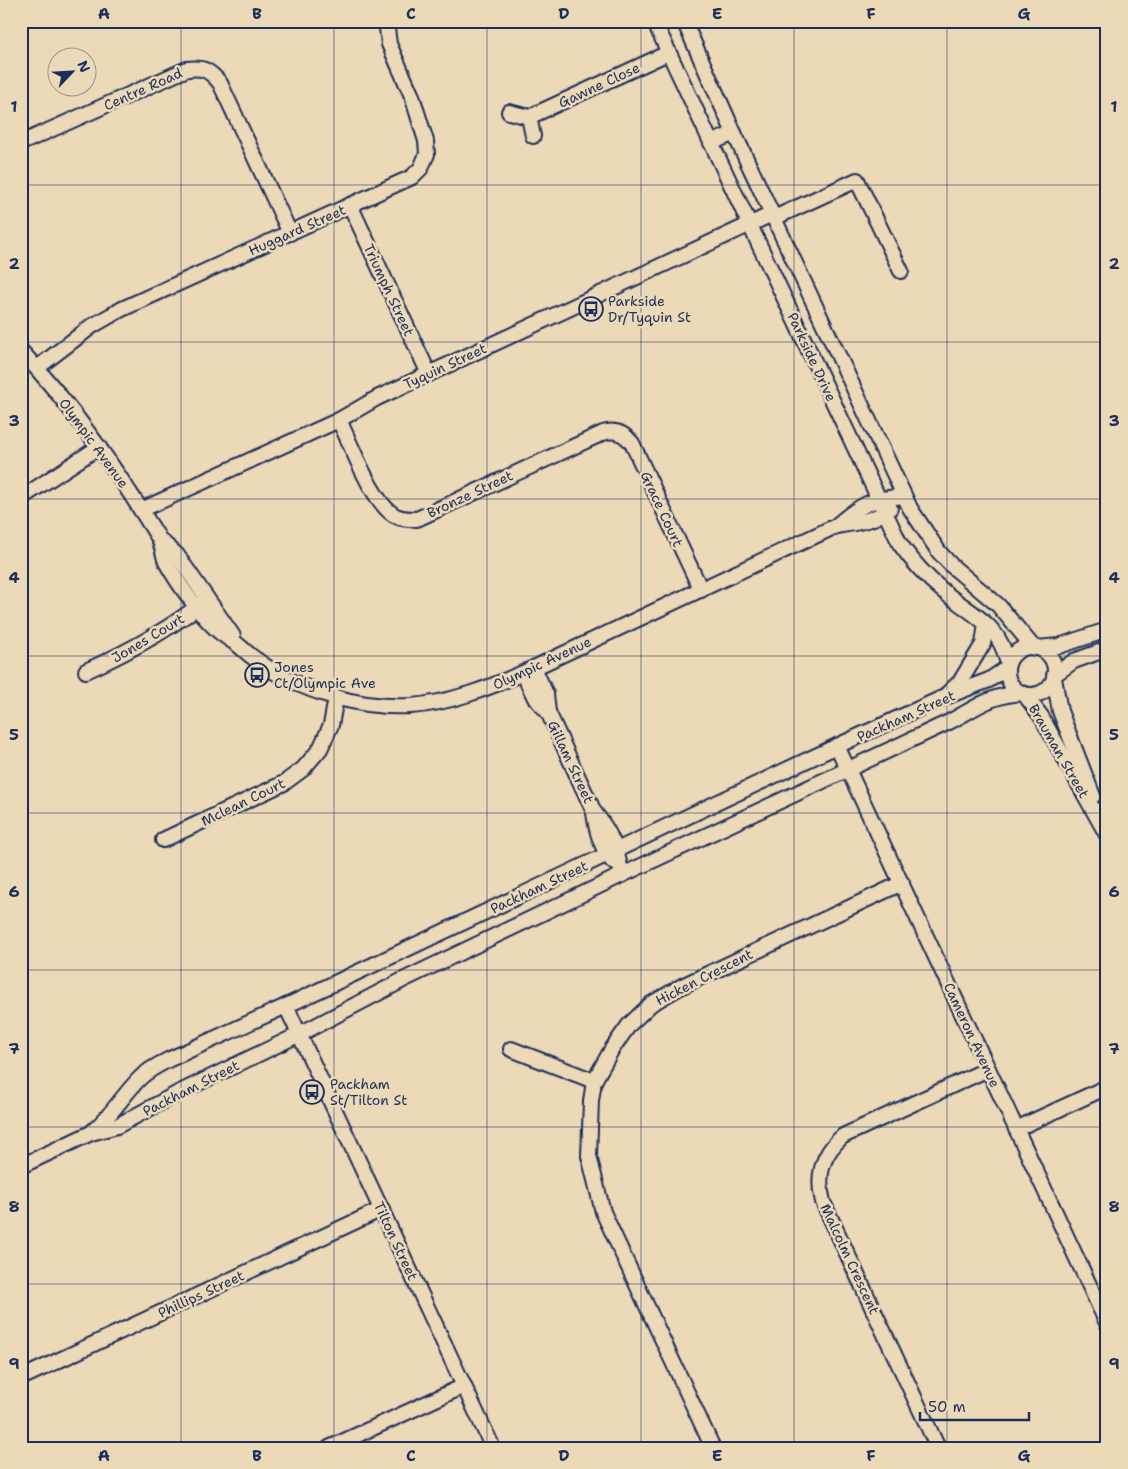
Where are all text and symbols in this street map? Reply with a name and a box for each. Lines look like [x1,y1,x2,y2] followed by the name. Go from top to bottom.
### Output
[98,3,110,24] text: A
[252,3,262,24] text: B
[406,3,416,24] text: C
[558,3,570,24] text: D
[712,3,722,24] text: E
[866,3,876,24] text: F
[1018,3,1031,24] text: G
[48,48,98,98] north arrow
[73,58,94,75] text: N
[555,58,643,112] street label: Gawne Close
[101,64,185,114] street label: Centre Road
[10,96,18,117] text: 1
[1110,96,1118,117] text: 1
[246,200,348,260] street label: Huggard Street
[360,241,418,339] street label: Triumph Street
[8,253,20,274] text: 2
[1108,253,1120,274] text: 2
[608,292,691,326] place label: Parkside Dr/Tyquin St
[578,296,604,322] bus stop icon: Parkside Dr/Tyquin St
[784,310,840,404] street label: Parkside Drive
[401,339,489,393] street label: Tyquin Street
[55,394,133,492] street label: Olympic Avenue
[8,410,20,431] text: 3
[1108,410,1120,431] text: 3
[424,466,516,522] street label: Bronze Street
[637,468,687,550] street label: Grace Court
[8,567,20,588] text: 4
[1108,567,1120,588] text: 4
[108,609,188,667] street label: Jones Court
[490,632,594,694] street label: Olympic Avenue
[274,658,376,692] place label: Jones Ct/Olympic Ave
[244,662,270,688] bus stop icon: Jones Ct/Olympic Ave
[854,686,958,746] street label: Packham Street
[1025,701,1093,801] street label: Brauman Street
[544,718,598,806] street label: Gillam Street
[9,724,19,745] text: 5
[1109,724,1119,745] text: 5
[198,774,288,830] street label: Mclean Court
[487,856,591,918] street label: Packham Street
[8,881,20,902] text: 6
[1108,881,1120,902] text: 6
[652,945,756,1009] street label: Hicken Crescent
[940,980,1004,1090] street label: Cameron Avenue
[8,1038,20,1059] text: 7
[1108,1038,1120,1059] text: 7
[140,1056,242,1120] street label: Packham Street
[330,1075,407,1109] place label: Packham St/Tilton St
[299,1079,325,1105] bus stop icon: Packham St/Tilton St
[8,1196,20,1217] text: 8
[1108,1196,1120,1217] text: 8
[370,1199,422,1283] street label: Tilton Street
[816,1201,884,1317] street label: Malcolm Crescent
[155,1266,247,1322] street label: Phillips Street
[8,1353,20,1374] text: 9
[1108,1353,1120,1374] text: 9
[920,1389,1029,1421] scale bar
[928,1397,966,1417] text: 50 m
[98,1445,110,1466] text: A
[252,1445,262,1466] text: B
[406,1445,416,1466] text: C
[558,1445,570,1466] text: D
[712,1445,722,1466] text: E
[866,1445,876,1466] text: F
[1018,1445,1031,1466] text: G

